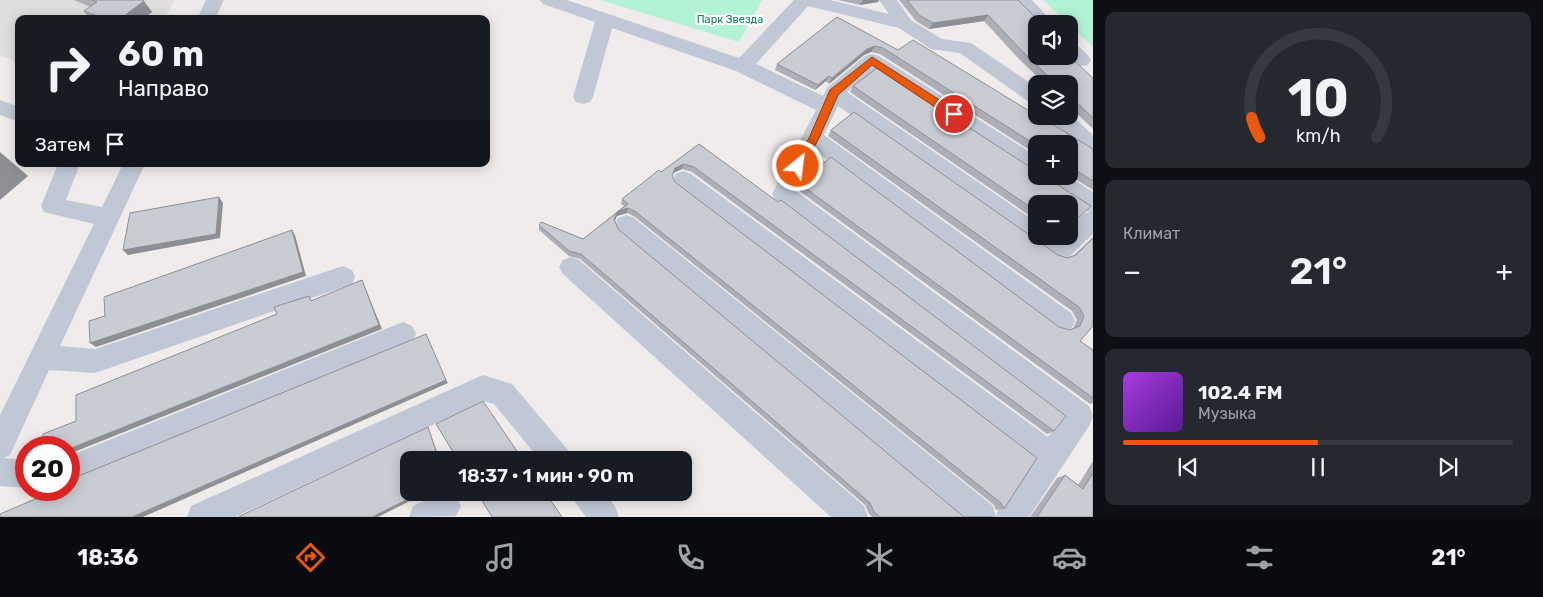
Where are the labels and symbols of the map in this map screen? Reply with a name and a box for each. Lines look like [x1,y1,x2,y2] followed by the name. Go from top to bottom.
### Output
[697,13,763,26] park label: Парк Звезда
[933,93,975,135] pin
[771,139,823,191] position arrow
[15,436,80,501] speed limit sign: 20

